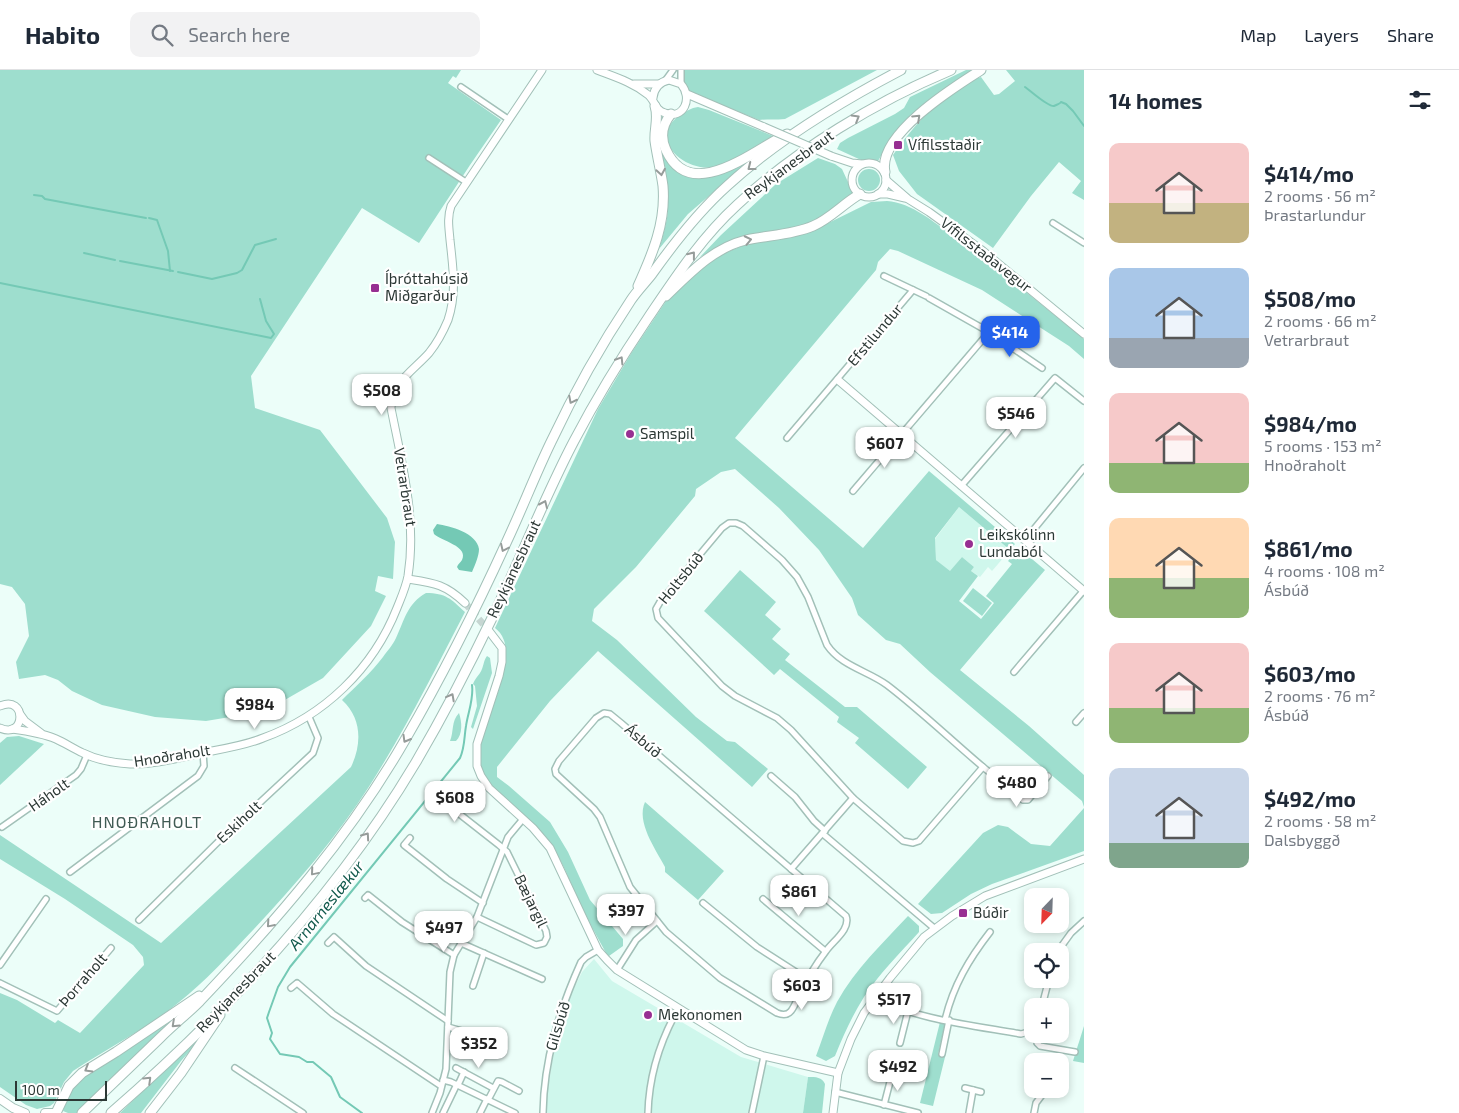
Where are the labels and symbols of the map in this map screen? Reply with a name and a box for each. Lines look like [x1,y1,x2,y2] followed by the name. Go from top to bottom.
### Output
[851,115,860,125] one-way arrow
[911,115,920,124] one-way arrow
[740,126,837,203] street label: Reykjanesbraut
[908,135,982,153] place label: Vífilsstaðir
[892,139,904,151] marker: Vífilsstaðir
[748,161,757,169] one-way arrow
[655,167,665,176] one-way arrow
[937,213,1036,295] street label: Vífilsstaðavegur
[744,235,753,246] one-way arrow
[686,251,695,261] one-way arrow
[385,269,468,304] place label: Íþróttahúsið Miðgarður
[369,282,381,294] marker: Íþróttahúsið Miðgarður
[843,299,906,369] street label: Efstilundur
[980,316,1040,358] pin: $414
[613,357,623,366] one-way arrow
[352,374,412,416] pin: $508
[568,395,578,404] one-way arrow
[986,396,1046,439] pin: $546
[640,424,695,442] place label: Samspil
[855,426,915,469] pin: $607
[624,428,636,440] marker: Samspil
[391,446,421,528] street label: Vetrarbraut
[537,500,548,509] one-way arrow
[482,516,545,621] street label: Reykjanesbraut
[979,525,1055,560] place label: Leikskólinn Lundaból
[963,538,975,550] marker: Leikskólinn Lundaból
[500,543,511,552] one-way arrow
[654,548,707,607] street label: Holtsbúð
[225,688,285,730] pin: $984
[444,694,454,703] one-way arrow
[622,720,666,761] street label: Ásbúð
[402,733,412,742] one-way arrow
[132,740,212,770] street label: Hnoðraholt
[987,766,1047,808] pin: $480
[25,774,72,815] street label: Háholt
[425,780,485,823] pin: $608
[212,796,265,846] street label: Eskiholt
[92,812,202,831] district label: HNOÐRAHOLT
[360,832,369,842] one-way arrow
[283,856,368,954] water label: Arnarneslækur
[310,867,319,876] one-way arrow
[510,871,553,931] street label: Bæjargil
[769,874,829,917] pin: $861
[1024,888,1069,932] north arrow
[596,894,656,936] pin: $397
[973,903,1009,921] place label: Búðir
[957,907,969,919] marker: Búðir
[414,910,474,953] pin: $497
[267,918,276,927] one-way arrow
[192,947,280,1036] street label: Reykjanesbraut
[54,949,111,1010] street label: Þorraholt
[772,968,832,1011] pin: $603
[864,982,924,1025] pin: $517
[541,999,573,1053] street label: Gilsbúð
[658,1005,742,1023] place label: Mekonomen
[642,1009,654,1021] marker: Mekonomen
[172,1018,181,1027] one-way arrow
[449,1026,509,1069] pin: $352
[868,1050,928,1092] pin: $492
[85,1063,94,1073] one-way arrow
[142,1077,151,1086] one-way arrow
[15,1078,108,1101] scale bar

